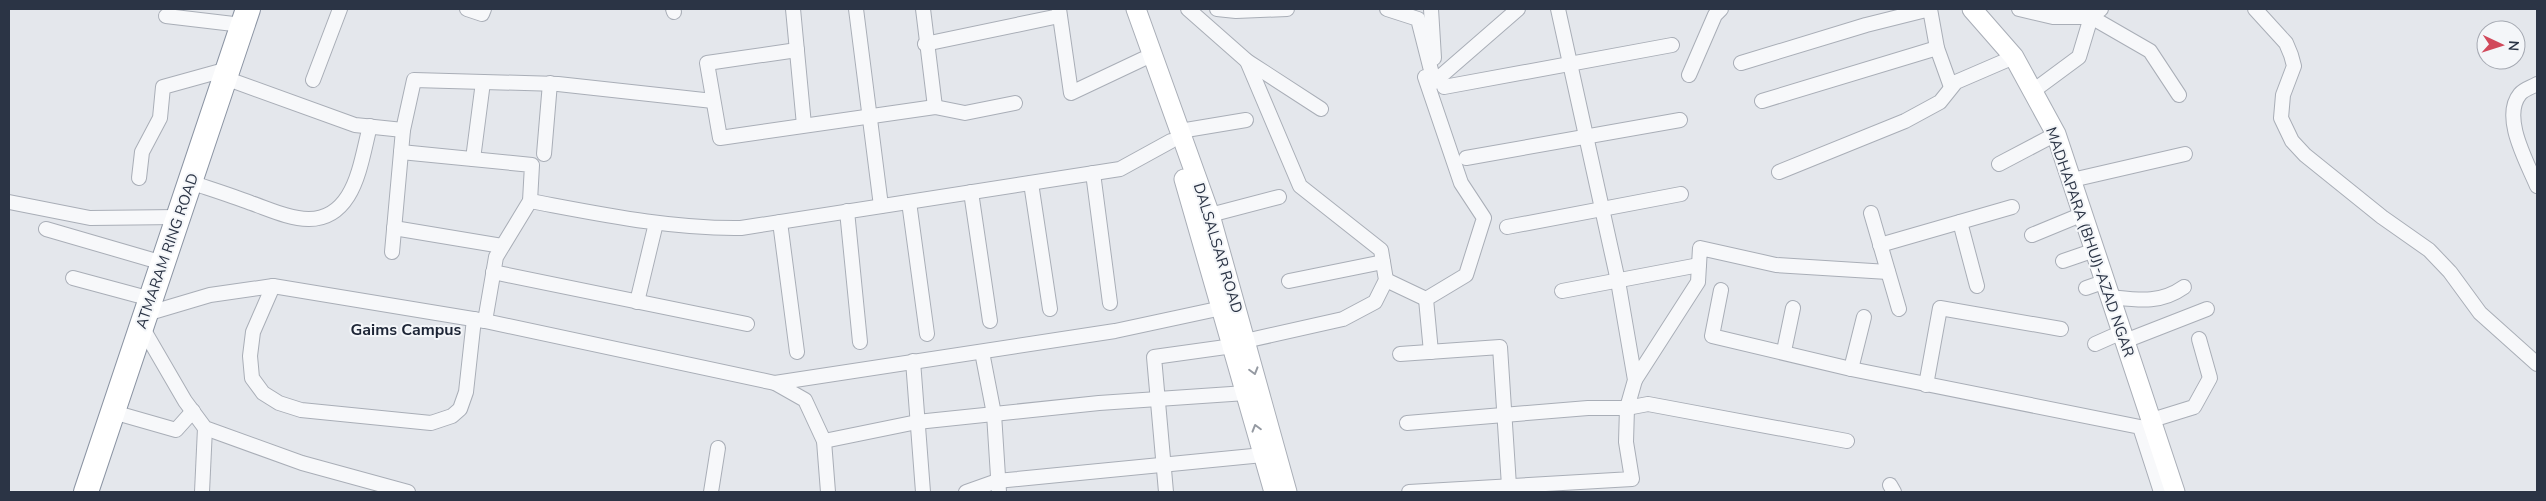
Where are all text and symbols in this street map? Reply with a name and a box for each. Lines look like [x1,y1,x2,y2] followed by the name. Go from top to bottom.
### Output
[2476,20,2526,70] north arrow
[2504,40,2523,52] text: N
[2041,124,2139,360] street label: MADHAPARA (BHUJ)-AZAD NGAR
[131,171,203,331] street label: ATMARAM RING ROAD
[1189,180,1247,316] street label: DALSALSAR ROAD
[351,319,462,341] district label: Gaims Campus
[1248,366,1258,375] one-way arrow
[1251,424,1262,433] one-way arrow

